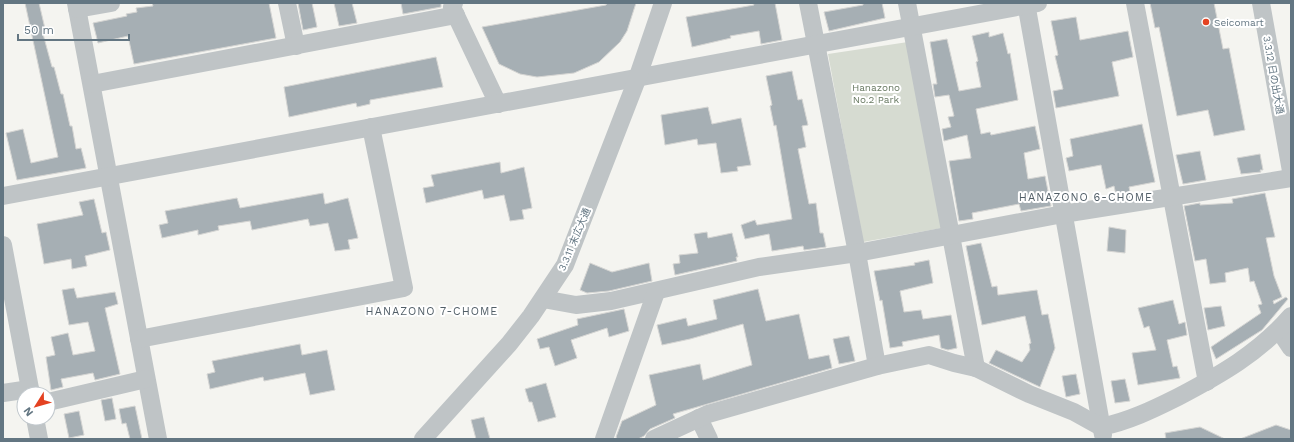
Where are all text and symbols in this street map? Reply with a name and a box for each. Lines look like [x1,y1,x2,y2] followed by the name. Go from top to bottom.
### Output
[18,16,129,42] scale bar
[1201,17,1211,27] marker: Seicomart
[1214,17,1264,28] place label: Seicomart
[24,23,54,37] text: 50 m
[1261,35,1286,115] street label: 3.3.12 日の出大通
[852,82,900,105] park label: Hanazono No.2 Park
[1019,191,1153,204] district label: HANAZONO 6-CHOME
[556,206,593,272] street label: 3.3.11 末広大通
[366,305,498,318] district label: HANAZONO 7-CHOME
[16,386,56,426] north arrow
[21,405,36,419] text: N

